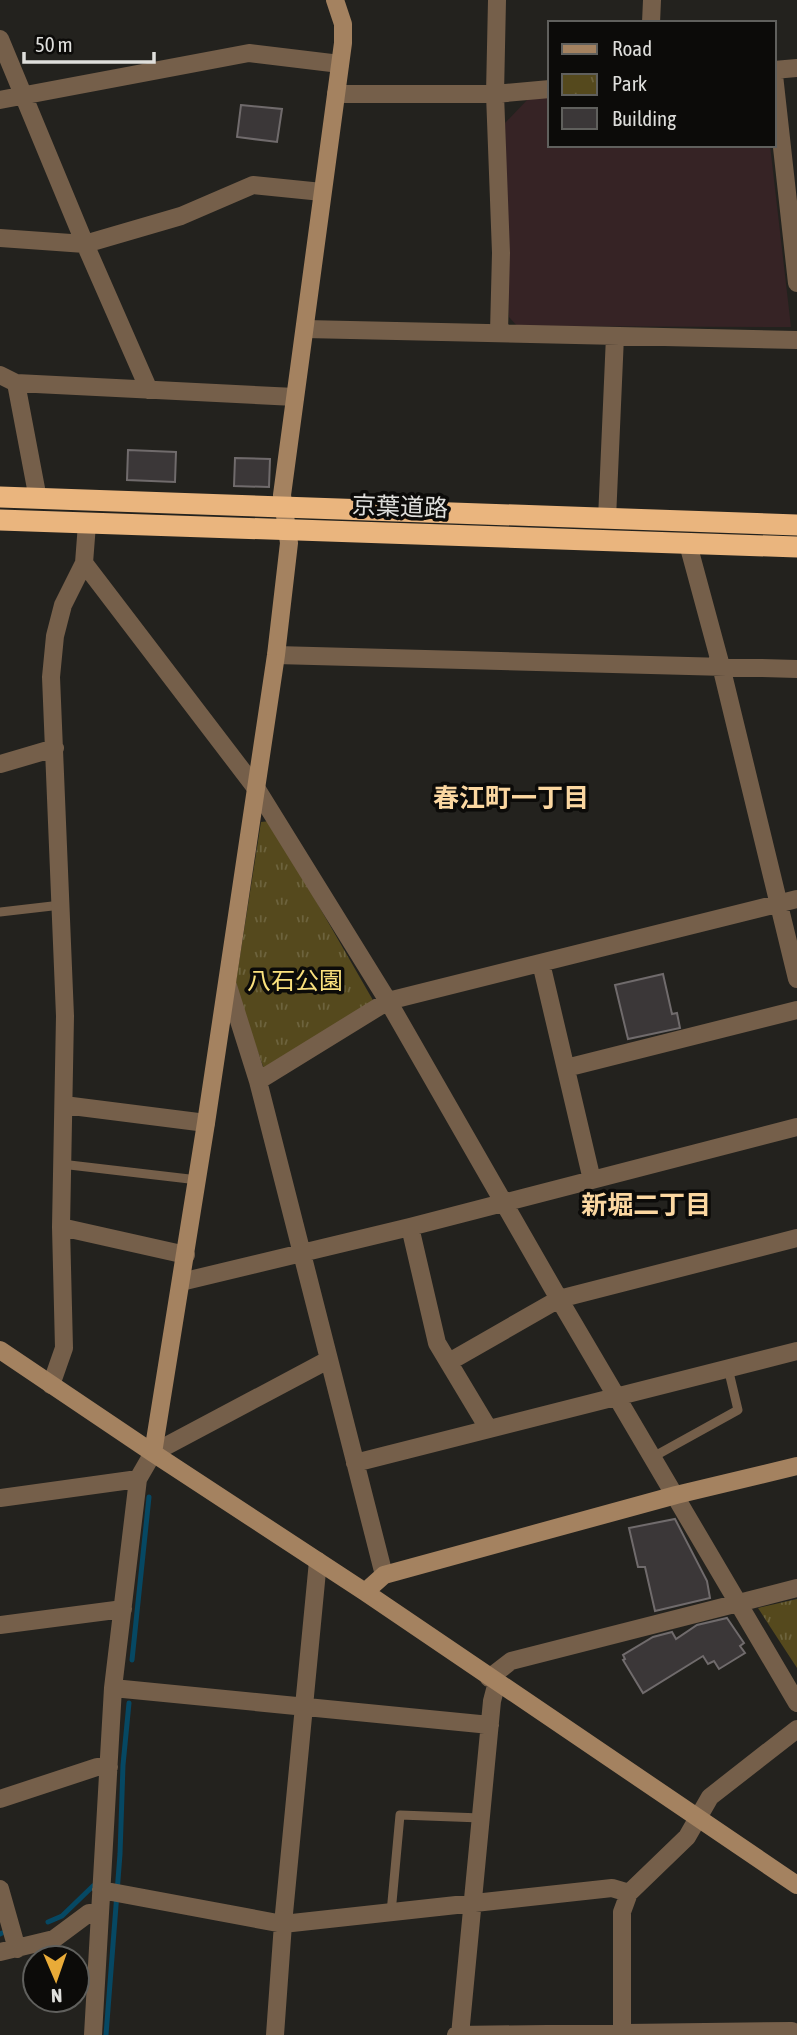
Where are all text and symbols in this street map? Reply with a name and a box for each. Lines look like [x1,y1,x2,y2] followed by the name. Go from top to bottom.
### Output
[24,21,154,65] scale bar
[548,21,776,147] legend
[35,32,73,56] text: 50 m
[612,36,652,60] text: Road
[612,71,647,95] text: Park
[612,106,676,130] text: Building
[352,491,448,522] street label: 京葉道路
[433,783,589,813] district label: 春江町一丁目
[247,967,343,994] park label: 八石公園
[581,1190,711,1220] district label: 新堀二丁目
[21,1944,91,2014] north arrow
[51,1985,63,2007] text: N

